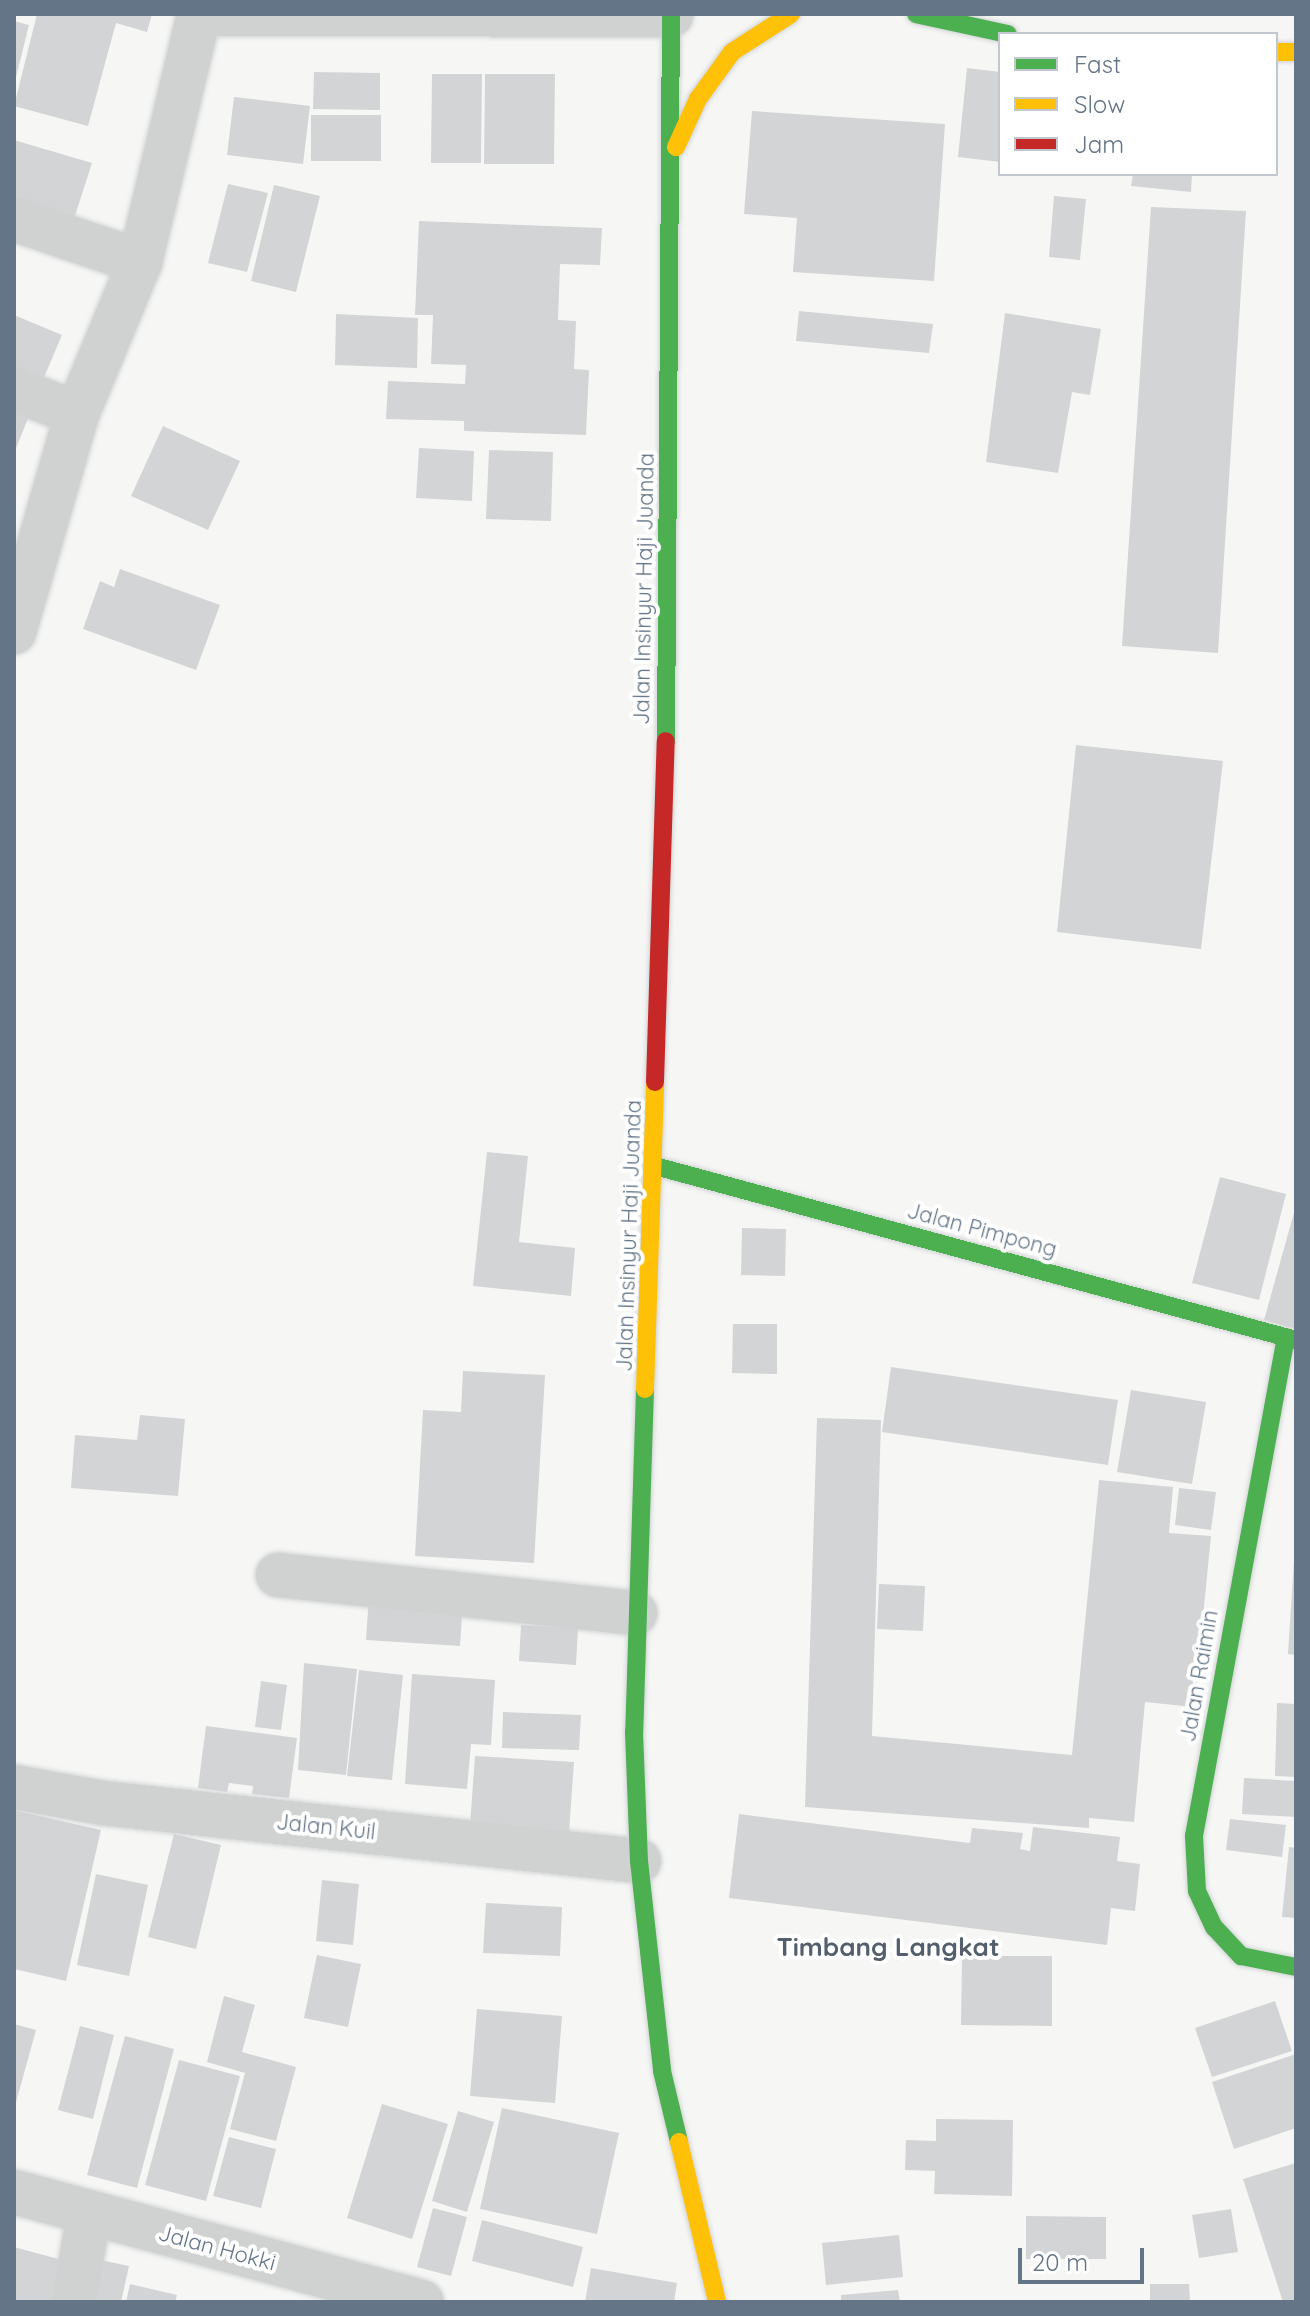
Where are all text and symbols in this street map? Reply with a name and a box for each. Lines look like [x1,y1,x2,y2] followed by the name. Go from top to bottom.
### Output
[998,32,1278,176] legend
[1074,49,1121,79] text: Fast
[1074,89,1125,119] text: Slow
[1074,129,1124,159] text: Jam
[628,453,660,725] street label: Jalan Insinyur Haji Juanda
[611,1100,647,1372] street label: Jalan Insinyur Haji Juanda
[904,1197,1060,1263] street label: Jalan Pimpong
[1174,1608,1224,1744] street label: Jalan Raimin
[275,1809,377,1845] street label: Jalan Kuil
[776,1931,1000,1963] district label: Timbang Langkat
[155,2220,279,2276] street label: Jalan Hokki
[1022,2232,1148,2282] scale bar
[1032,2247,1088,2277] text: 20 m

